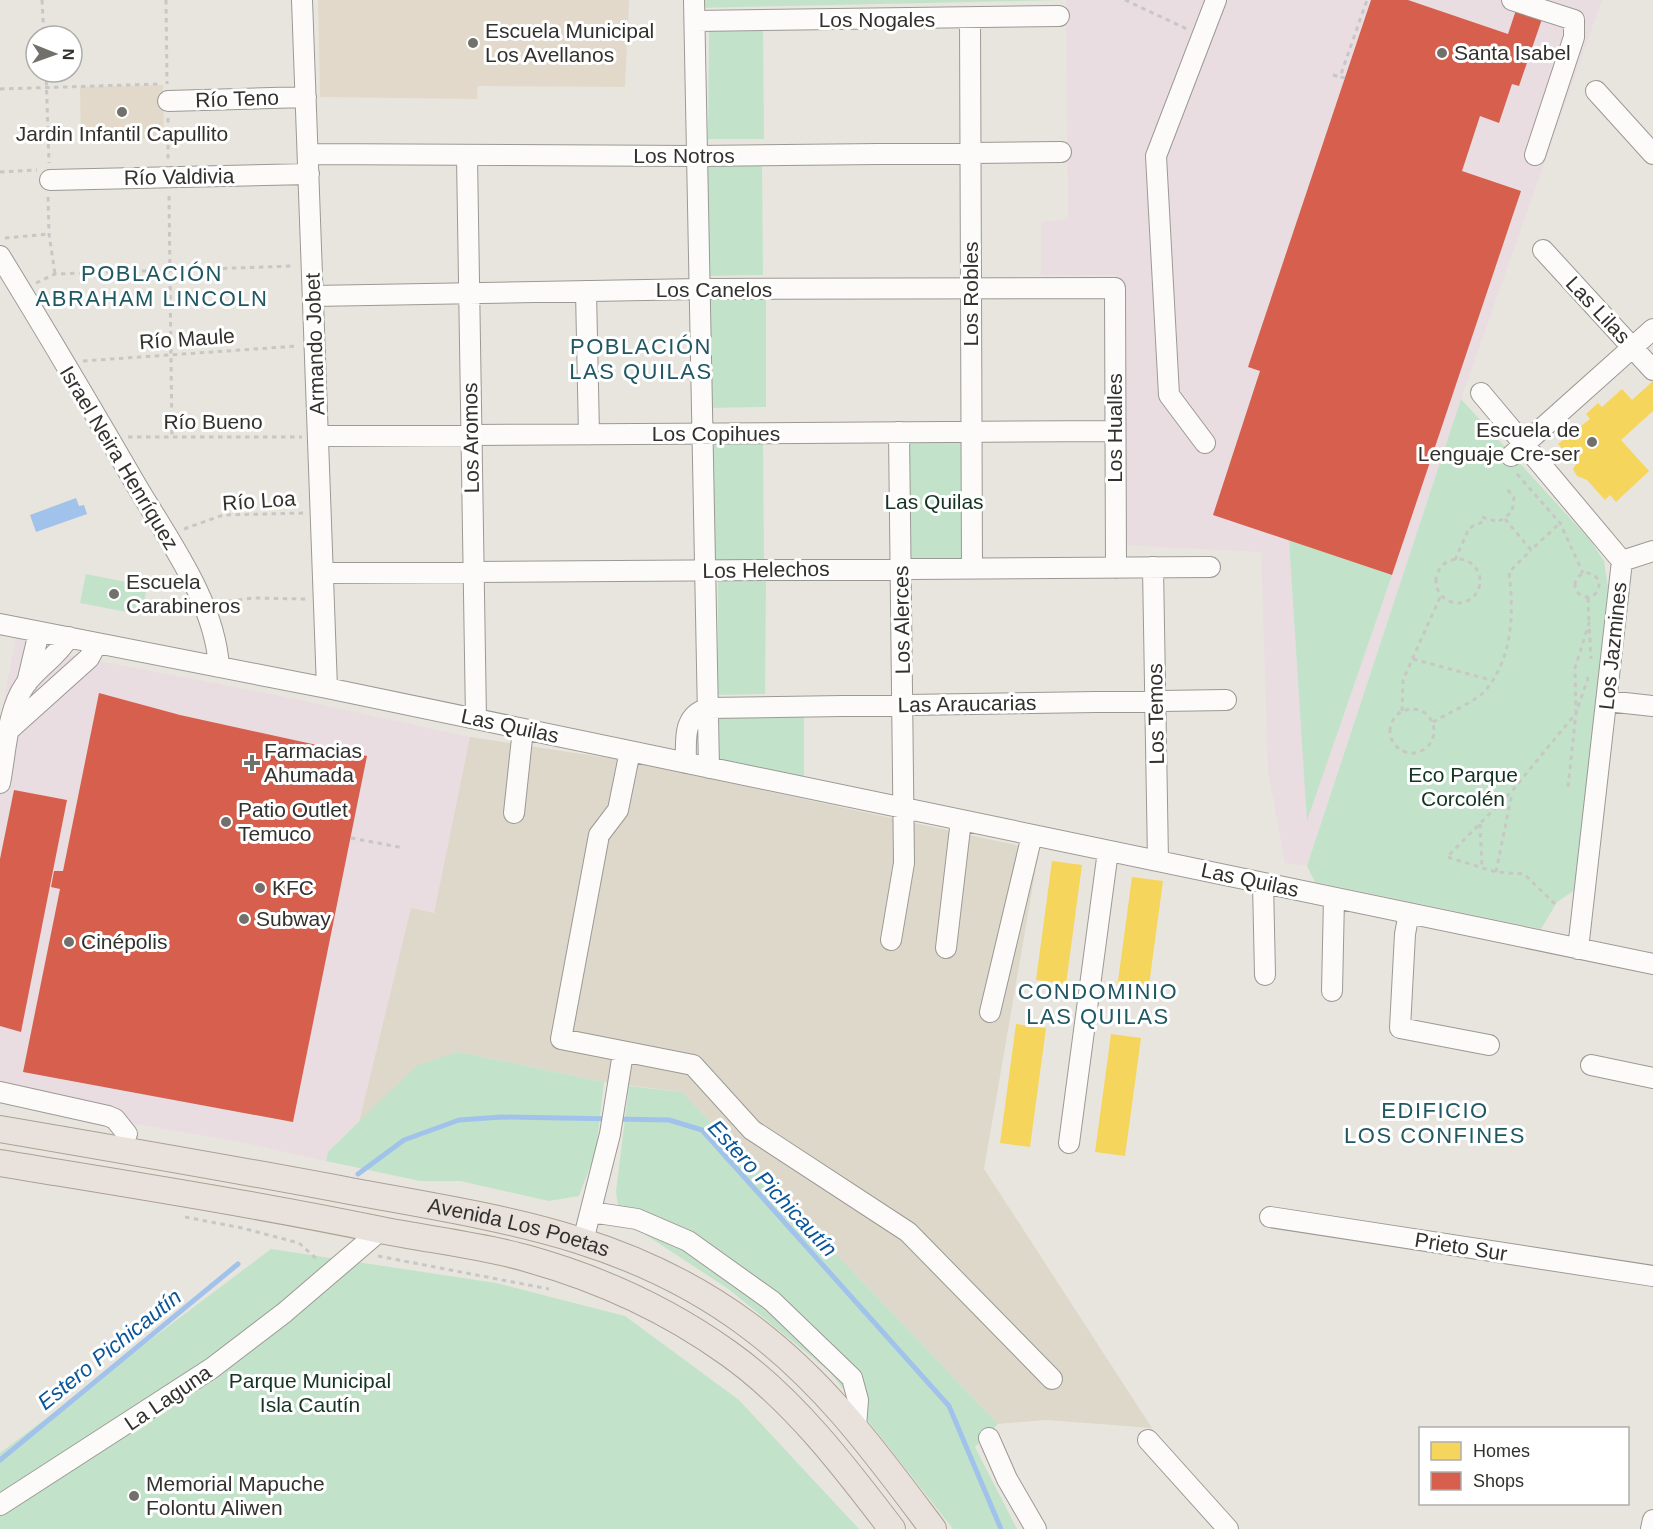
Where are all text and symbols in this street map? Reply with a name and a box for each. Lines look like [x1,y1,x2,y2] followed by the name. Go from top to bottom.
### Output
[819,8,935,31] street label: Los Nogales
[485,19,654,66] place label: Escuela Municipal Los Avellanos
[24,24,84,84] north arrow
[466,36,480,50] marker: Escuela Municipal Los Avellanos
[1454,41,1571,64] place label: Santa Isabel
[1435,46,1449,60] marker: Santa Isabel
[60,48,77,60] text: N
[195,86,279,111] street label: Río Teno
[115,105,129,119] marker: Jardin Infantil Capullito
[16,122,228,145] place label: Jardin Infantil Capullito
[633,144,735,167] street label: Los Notros
[124,164,235,189] street label: Río Valdivia
[959,241,982,347] street label: Los Robles
[36,261,268,311] district label: POBLACIÓN ABRAHAM LINCOLN
[301,272,328,416] street label: Armando Jobet
[1562,272,1635,348] street label: Las Lilas
[656,278,772,301] street label: Los Canelos
[138,324,236,353] street label: Río Maule
[569,334,713,384] district label: POBLACIÓN LAS QUILAS
[55,362,183,554] street label: Israel Neira Henríquez
[1103,373,1126,483] street label: Los Hualles
[458,382,483,494] street label: Los Aromos
[163,410,263,433] street label: Río Bueno
[1418,418,1580,465] place label: Escuela de Lenguaje Cre-ser
[652,422,780,445] street label: Los Copihues
[1585,435,1599,449] marker: Escuela de Lenguaje Cre-ser
[221,486,297,515] street label: Río Loa
[884,490,984,513] park label: Las Quilas
[702,557,830,582] street label: Los Helechos
[889,566,914,674] street label: Los Alerces
[126,570,240,617] place label: Escuela Carabineros
[1594,581,1631,711] street label: Los Jazmines
[107,587,121,601] marker: Escuela Carabineros
[1143,663,1168,765] street label: Los Temos
[897,691,1037,716] street label: Las Araucarias
[459,704,561,747] street label: Las Quilas
[264,739,362,786] place label: Farmacias Ahumada
[245,756,259,770] marker: Farmacias Ahumada
[1408,763,1518,810] park label: Eco Parque Corcolén
[238,798,348,845] place label: Patio Outlet Temuco
[219,815,233,829] marker: Patio Outlet Temuco
[1199,858,1301,901] street label: Las Quilas
[272,876,314,899] place label: KFC
[253,881,267,895] marker: KFC
[256,907,331,930] place label: Subway
[237,912,251,926] marker: Subway
[81,930,167,953] place label: Cinépolis
[62,935,76,949] marker: Cinépolis
[1018,979,1178,1029] district label: CONDOMINIO LAS QUILAS
[1344,1098,1526,1148] district label: EDIFICIO LOS CONFINES
[703,1115,842,1262] water label: Estero Pichicautín
[426,1193,613,1261] street label: Avenida Los Poetas
[1413,1228,1509,1265] street label: Prieto Sur
[33,1284,186,1415] water label: Estero Pichicautín
[120,1360,216,1435] street label: La Laguna
[229,1369,391,1416] park label: Parque Municipal Isla Cautín
[1419,1427,1629,1505] legend
[1473,1441,1530,1461] text: Homes
[1473,1471,1524,1491] text: Shops
[146,1472,325,1519] place label: Memorial Mapuche Folontu Aliwen
[127,1489,141,1503] marker: Memorial Mapuche Folontu Aliwen

